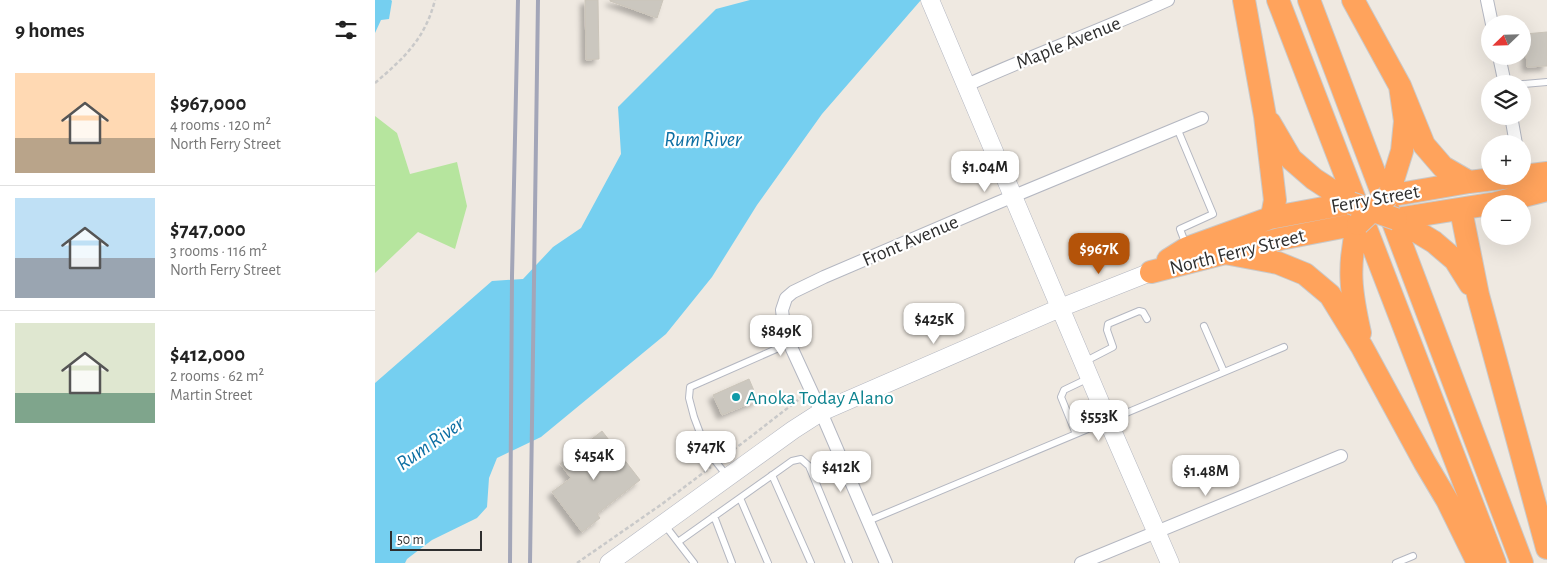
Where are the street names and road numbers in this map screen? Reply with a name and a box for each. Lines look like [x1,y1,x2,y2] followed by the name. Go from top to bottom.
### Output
[1013,13,1123,73] street label: Maple Avenue
[1329,181,1421,217] street label: Ferry Street
[859,212,961,270] street label: Front Avenue
[1168,225,1308,278] street label: North Ferry Street

